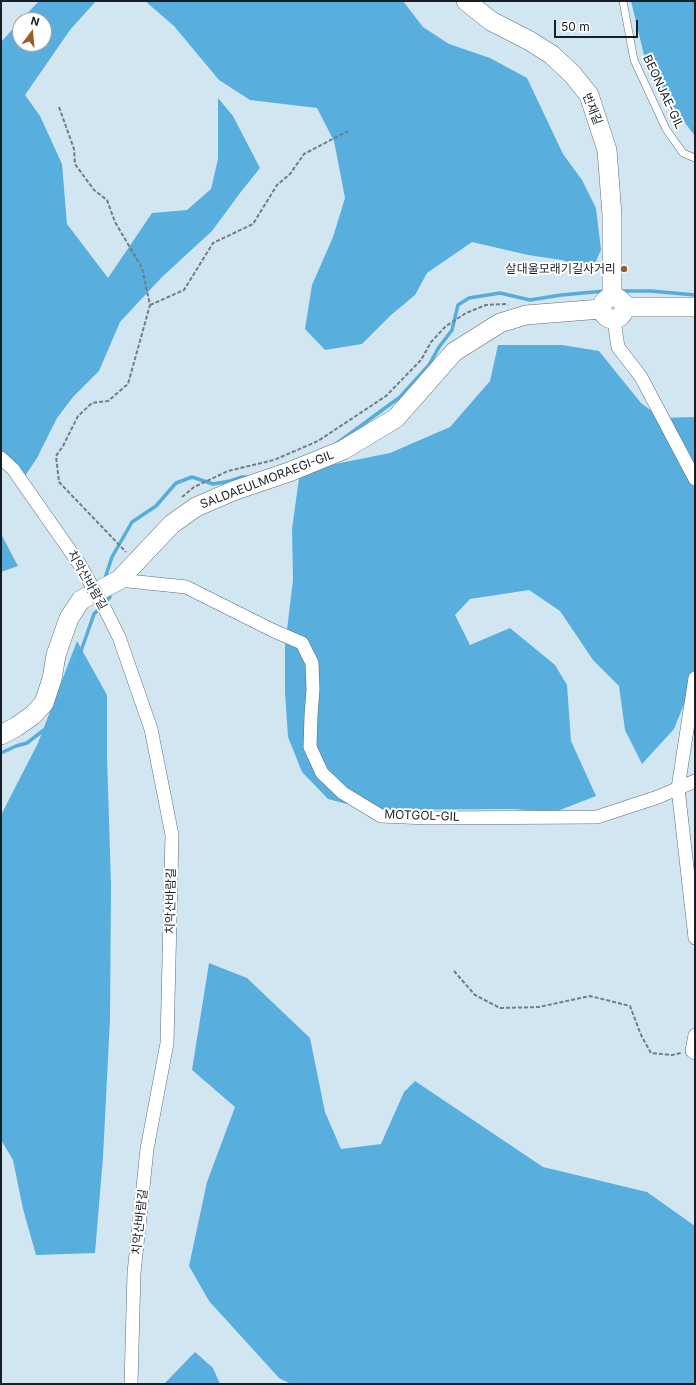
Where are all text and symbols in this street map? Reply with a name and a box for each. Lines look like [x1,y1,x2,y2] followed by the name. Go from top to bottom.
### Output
[12,12,52,52] north arrow
[556,12,640,38] scale bar
[29,14,41,29] text: N
[561,19,590,34] text: 50 m
[640,53,686,131] street label: BEONJAE-GIL
[579,91,605,127] street label: 번재길
[506,262,616,276] place label: 살대울모래기길사거리
[619,264,629,274] marker: 살대울모래기길사거리
[198,448,336,512] street label: SALDAEULMORAEGI-GIL
[64,548,110,612] street label: 치악산바람길
[384,807,460,825] street label: MOTGOL-GIL
[163,868,179,934] street label: 치악산바람길
[129,1188,151,1256] street label: 치악산바람길

